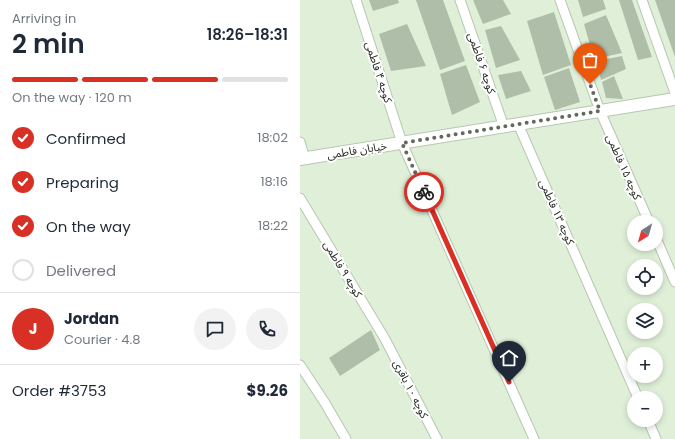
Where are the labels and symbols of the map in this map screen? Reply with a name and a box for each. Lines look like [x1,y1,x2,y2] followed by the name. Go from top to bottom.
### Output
[464,30,500,96] street label: کوچه ۶ فاطمی
[362,39,397,105] street label: کوچه ۴ فاطمی
[573,43,607,84] pin
[602,132,646,203] street label: کوچه ۱۵ فاطمی
[326,137,389,163] street label: خیابان فاطمی
[404,172,444,212] courier
[535,177,579,248] street label: کوچه ۱۳ فاطمی
[627,215,663,251] north arrow
[320,238,367,301] street label: کوچه ۹ فاطمی
[492,341,526,382] pin
[389,357,433,421] street label: کوچه ۱۰ باقری

